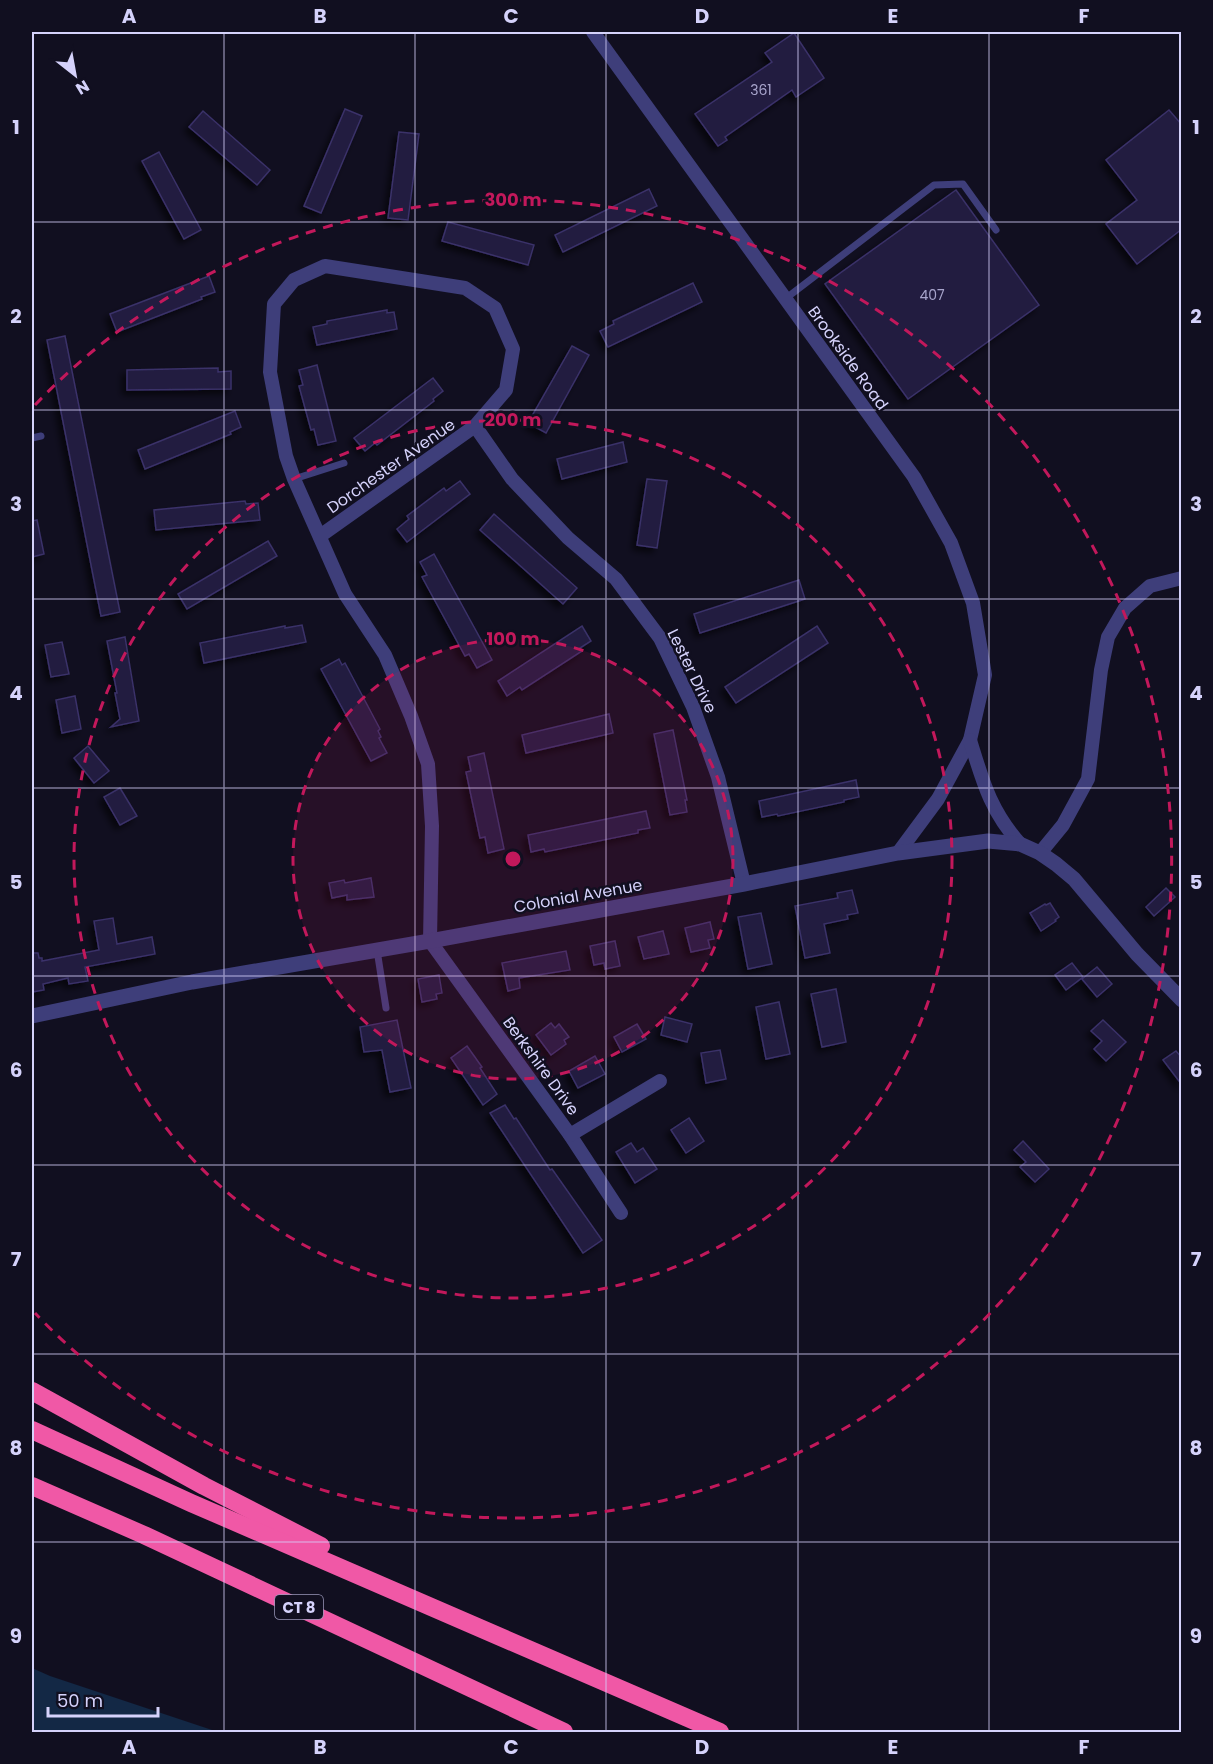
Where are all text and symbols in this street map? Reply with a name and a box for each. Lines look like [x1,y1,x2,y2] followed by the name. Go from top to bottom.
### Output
[122,2,137,30] text: A
[313,2,327,30] text: B
[503,2,519,30] text: C
[695,2,709,30] text: D
[888,2,898,30] text: E
[1079,2,1090,30] text: F
[45,45,105,105] north arrow
[71,74,94,100] text: N
[750,80,772,100] house number: 361
[12,113,20,141] text: 1
[1192,113,1200,141] text: 1
[484,187,542,212] text: 300 m
[919,285,945,305] house number: 407
[802,301,894,415] street label: Brookside Road
[10,302,22,330] text: 2
[1190,302,1202,330] text: 2
[485,407,541,432] text: 200 m
[322,413,460,519] street label: Dorchester Avenue
[10,490,22,518] text: 3
[1190,490,1202,518] text: 3
[662,625,722,717] street label: Lester Drive
[486,626,540,651] text: 100 m
[9,679,23,707] text: 4
[1189,679,1203,707] text: 4
[503,849,523,869] centre of rings
[10,868,23,896] text: 5
[1190,868,1203,896] text: 5
[512,873,644,919] street label: Colonial Avenue
[497,1012,585,1120] street label: Berkshire Drive
[10,1056,22,1084] text: 6
[1190,1056,1202,1084] text: 6
[11,1245,22,1273] text: 7
[1191,1245,1202,1273] text: 7
[10,1434,22,1462] text: 8
[1190,1434,1202,1462] text: 8
[275,1595,323,1619] road number: CT 8
[10,1622,22,1650] text: 9
[1190,1622,1202,1650] text: 9
[48,1680,158,1718] scale bar
[57,1688,103,1713] text: 50 m
[122,1733,137,1761] text: A
[313,1733,327,1761] text: B
[503,1733,519,1761] text: C
[695,1733,709,1761] text: D
[888,1733,898,1761] text: E
[1079,1733,1090,1761] text: F

